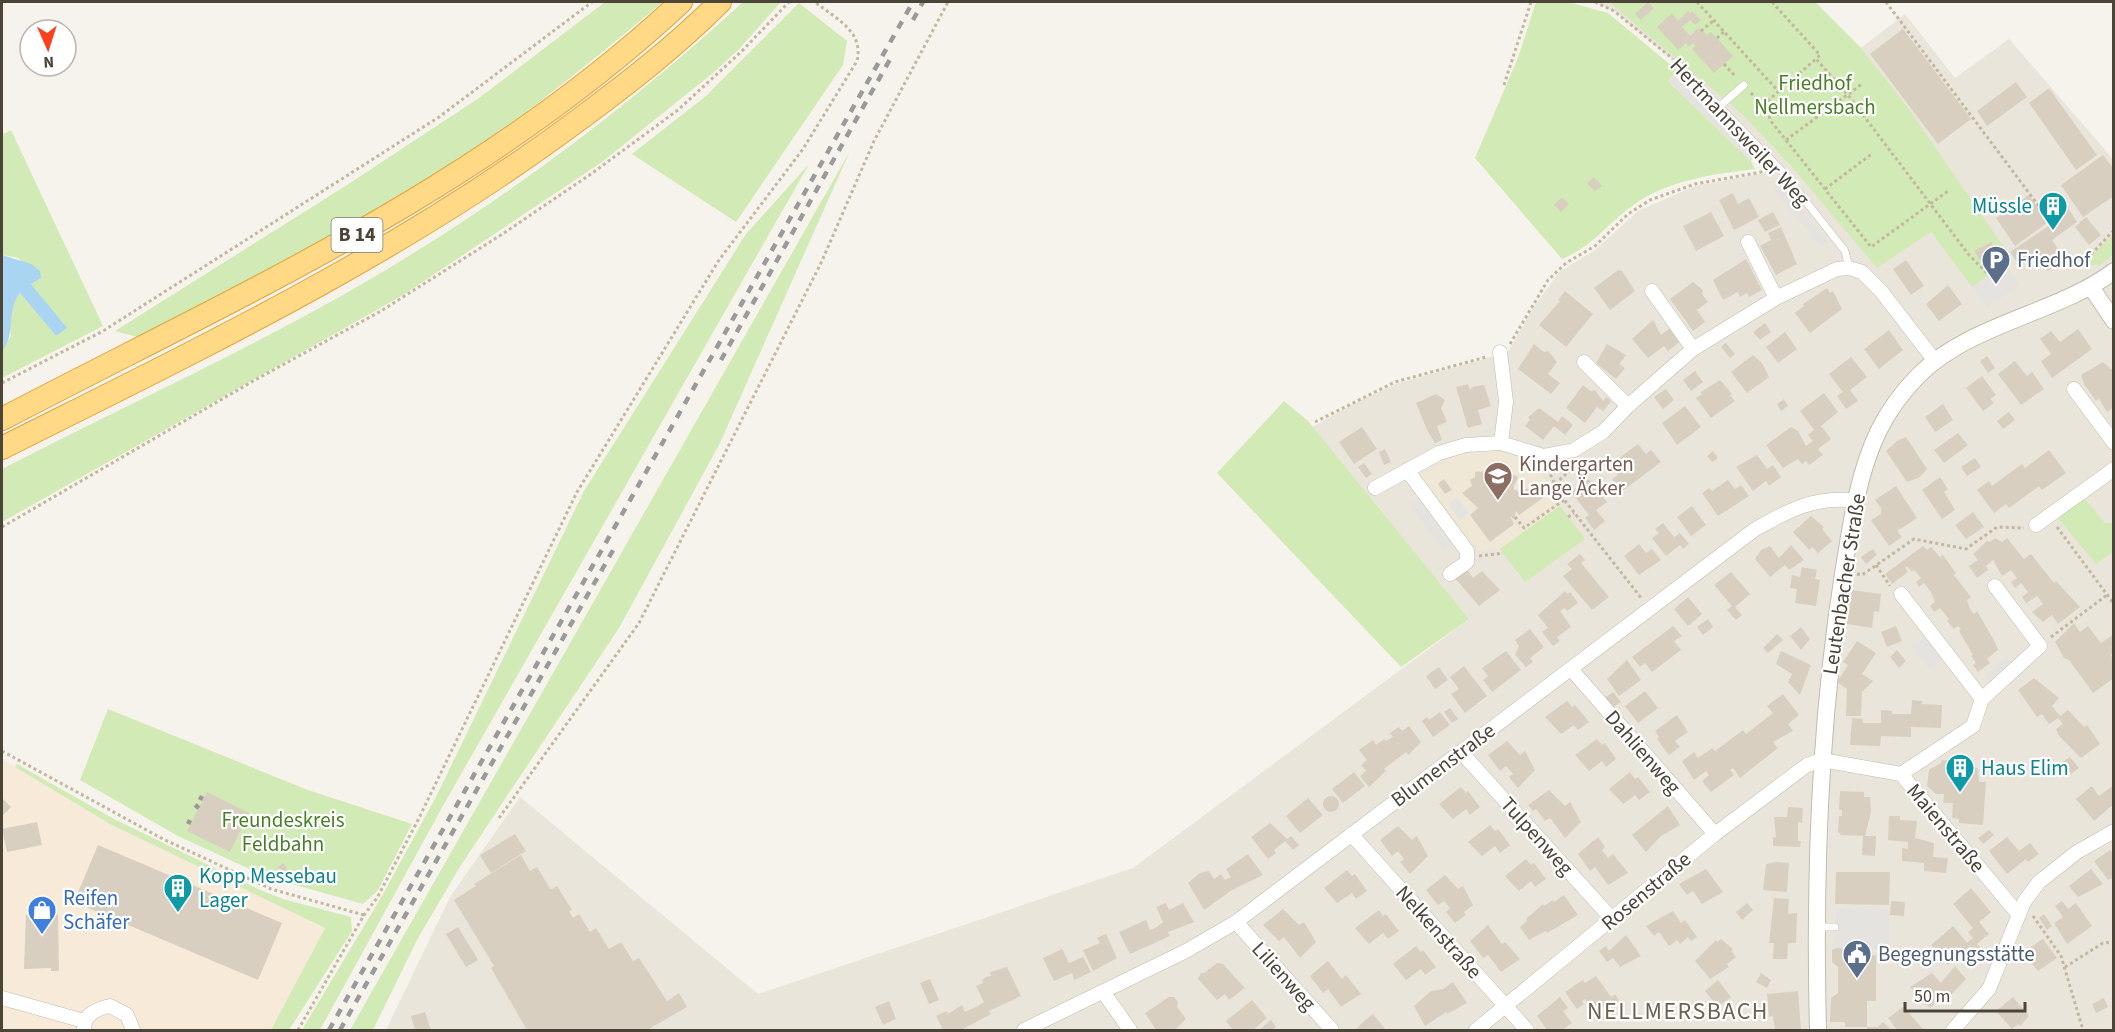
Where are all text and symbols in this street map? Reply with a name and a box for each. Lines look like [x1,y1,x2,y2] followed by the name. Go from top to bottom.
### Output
[18,18,78,78] north arrow
[43,51,55,73] text: N
[1663,51,1817,213] street label: Hertmannsweiler Weg
[1754,68,1876,122] park label: Friedhof Nellmersbach
[2037,190,2069,232] building icon: Müssle
[1972,191,2032,221] place label: Müssle
[332,218,382,252] road number: B 14
[1980,244,2012,286] parking icon: Friedhof
[2017,245,2091,275] place label: Friedhof
[1519,449,1634,503] place label: Kindergarten Lange Äcker
[1482,460,1514,502] school or university icon: Kindergarten Lange Äcker
[1815,491,1873,677] street label: Leutenbacher Straße
[1598,703,1688,801] street label: Dahlienweg
[1385,716,1501,814] street label: Blumenstraße
[1944,752,1976,794] building icon: Haus Elim
[1981,753,2069,783] place label: Haus Elim
[1900,777,1992,879] street label: Maienstraße
[1494,790,1581,882] street label: Tulpenweg
[221,805,345,859] park label: Freundeskreis Feldbahn
[1595,844,1697,938] street label: Rosenstraße
[199,861,337,915] place label: Kopp Messebau Lager
[162,872,194,914] building icon: Kopp Messebau Lager
[1389,879,1489,985] street label: Nelkenstraße
[63,883,130,937] place label: Reifen Schäfer
[26,894,58,936] shop icon: Reifen Schäfer
[1245,935,1323,1017] street label: Lilienweg
[1841,938,1873,980] public building icon: Begegnungsstätte
[1878,939,2035,969] place label: Begegnungsstätte
[1905,975,2025,1013] scale bar
[1914,984,1950,1009] text: 50 m
[1587,994,1769,1029] district label: NELLMERSBACH

